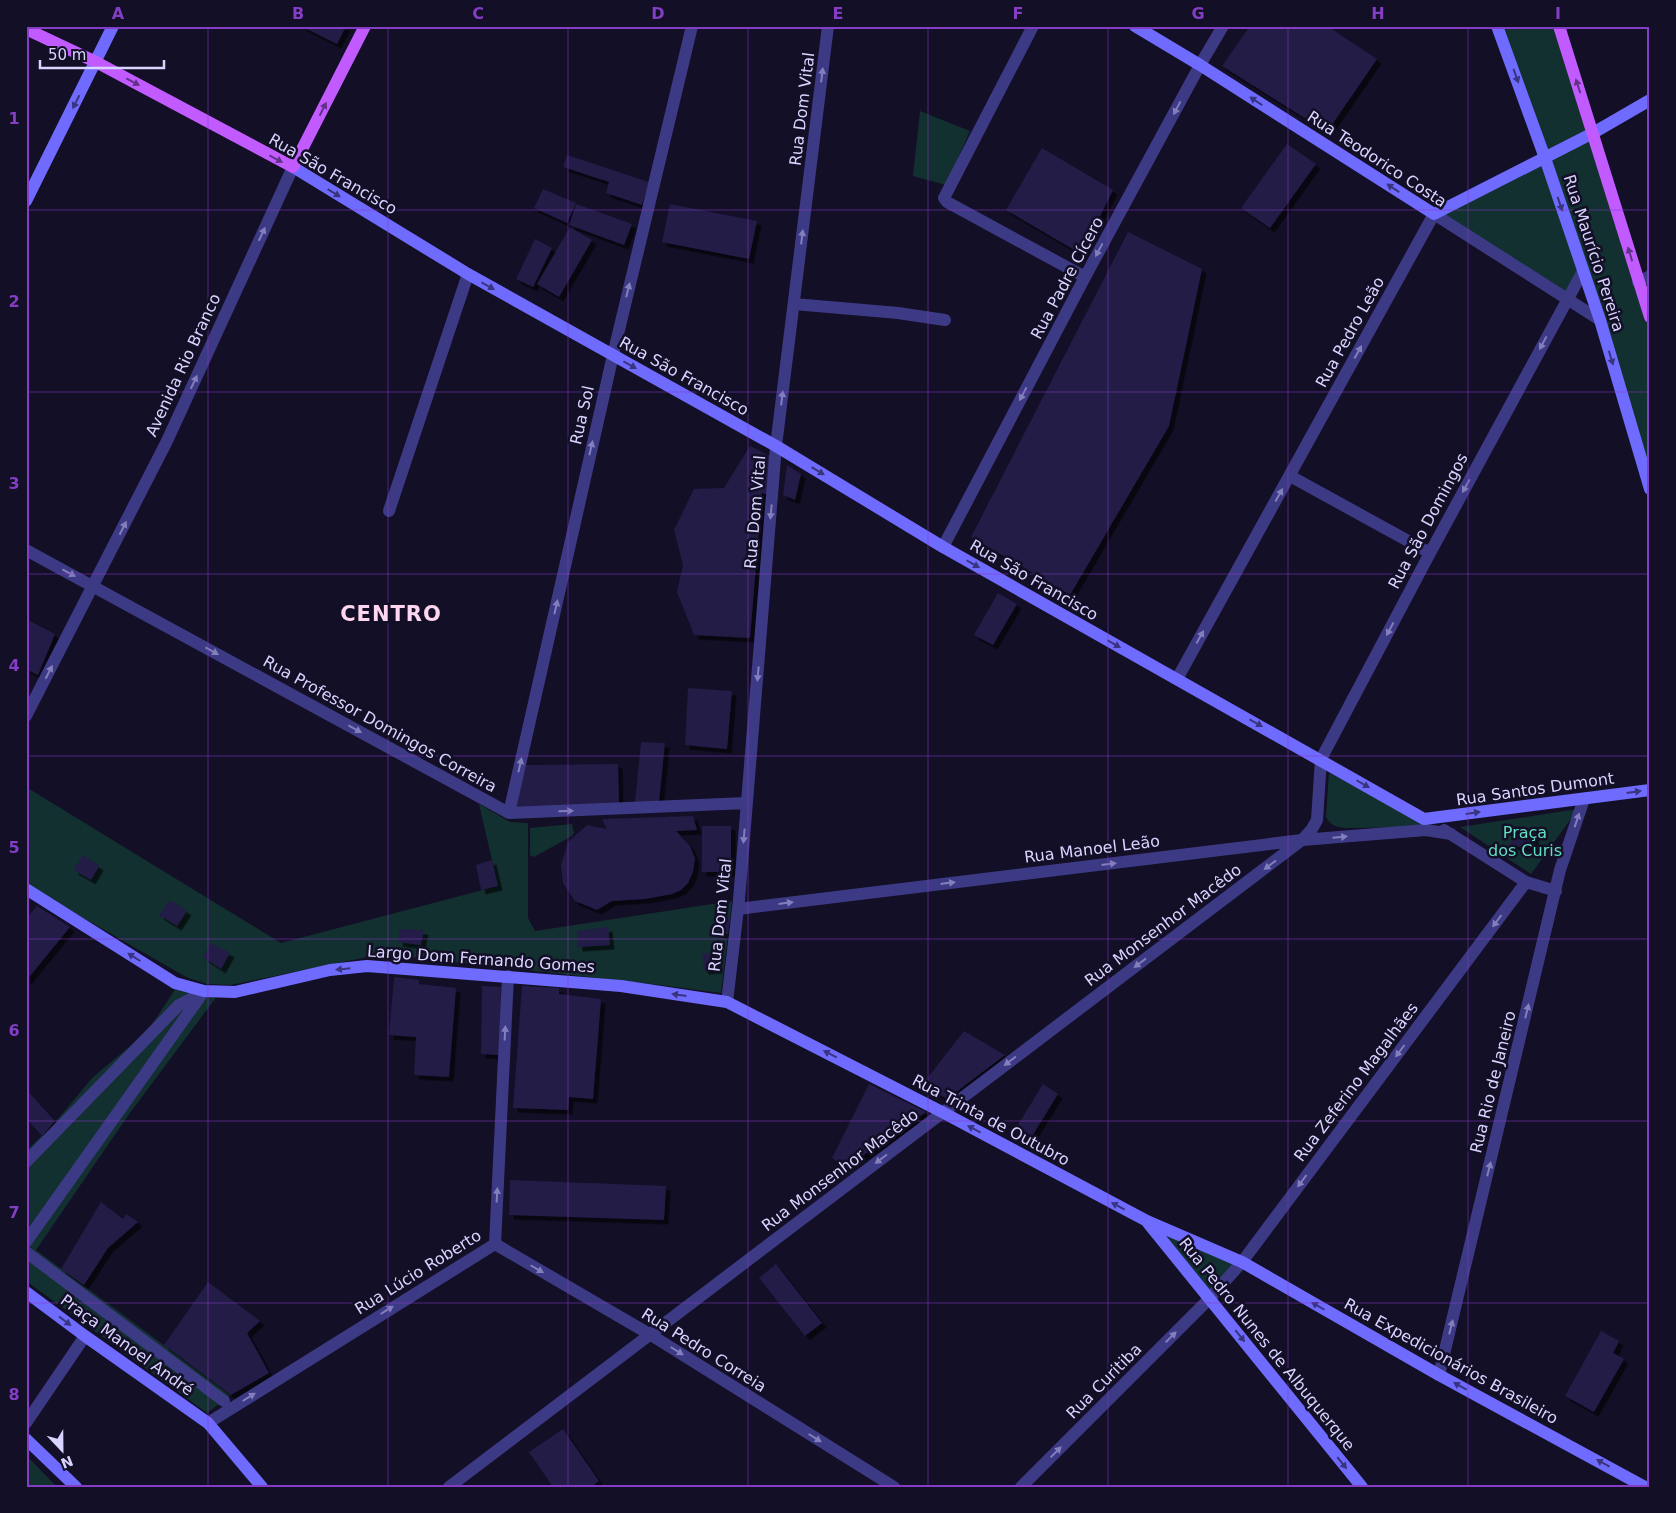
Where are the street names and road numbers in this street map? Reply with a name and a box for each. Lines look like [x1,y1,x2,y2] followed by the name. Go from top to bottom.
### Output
[786,51,818,167] street label: Rua Dom Vital
[1304,107,1450,211] street label: Rua Teodorico Costa
[265,130,401,218] street label: Rua São Francisco
[1560,172,1628,334] street label: Rua Maurício Pereira
[1027,214,1107,342] street label: Rua Padre Cícero
[1312,273,1388,391] street label: Rua Pedro Leão
[142,291,224,439] street label: Avenida Rio Branco
[616,333,752,419] street label: Rua São Francisco
[566,384,598,446] street label: Rua Sol
[1384,450,1472,592] street label: Rua São Domingos
[741,454,769,570] street label: Rua Dom Vital
[966,536,1102,624] street label: Rua São Francisco
[260,652,500,796] street label: Rua Professor Domingos Correira
[1455,769,1615,809] street label: Rua Santos Dumont
[1023,831,1161,867] street label: Rua Manoel Leão
[705,857,735,973] street label: Rua Dom Vital
[1081,860,1245,990] street label: Rua Monsenhor Macêdo
[366,942,596,976] street label: Largo Dom Fernando Gomes
[1290,999,1422,1165] street label: Rua Zeferino Magalhães
[1466,1009,1520,1155] street label: Rua Rio de Janeiro
[909,1070,1073,1170] street label: Rua Trinta de Outubro
[758,1105,922,1235] street label: Rua Monsenhor Macêdo
[351,1225,485,1319] street label: Rua Lúcio Roberto
[1175,1234,1359,1454] street label: Rua Pedro Nunes de Albuquerque
[57,1290,197,1400] street label: Praça Manoel André
[1341,1294,1561,1428] street label: Rua Expedicionários Brasileiro
[638,1304,770,1396] street label: Rua Pedro Correia
[1062,1339,1146,1423] street label: Rua Curitiba

